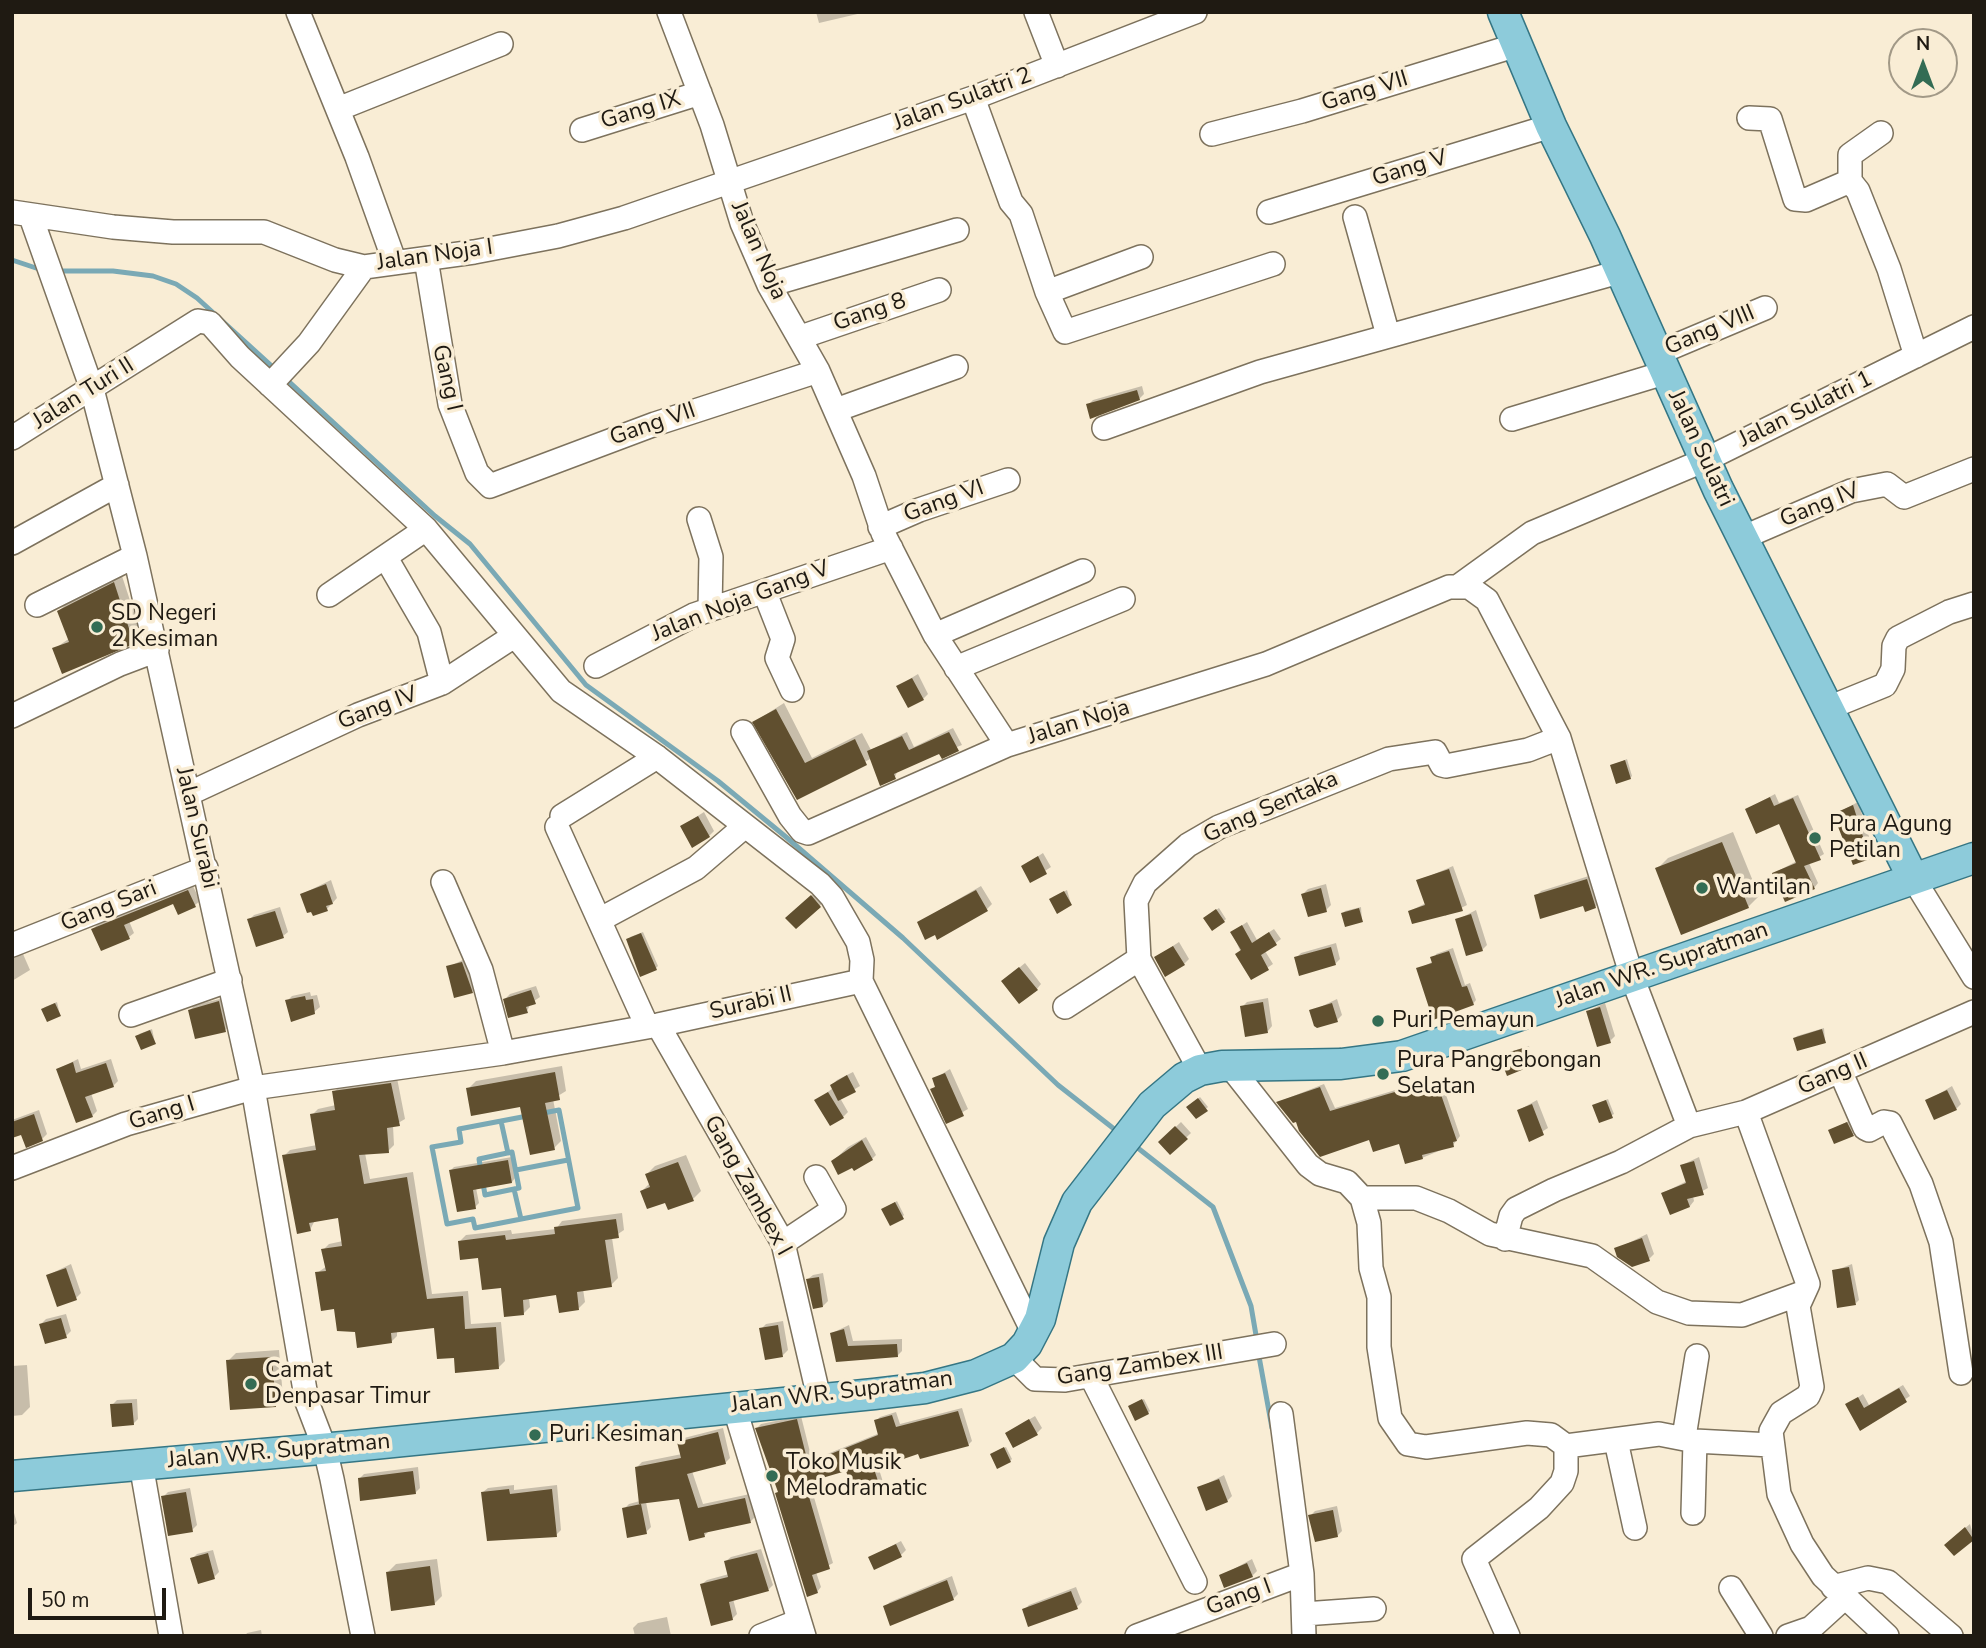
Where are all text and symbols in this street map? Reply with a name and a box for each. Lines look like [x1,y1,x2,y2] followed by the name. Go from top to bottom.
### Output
[1888,28,1958,98] north arrow
[1916,31,1930,57] text: N
[890,62,1036,138] street label: Jalan Sulatri 2
[1318,66,1412,118] street label: Gang VII
[598,86,684,136] street label: Gang IX
[1369,145,1451,193] street label: Gang V
[724,197,792,305] street label: Jalan Noja
[375,234,495,278] street label: Jalan Noja I
[830,288,910,338] street label: Gang 8
[1661,300,1759,362] street label: Gang VIII
[425,342,467,414] street label: Gang I
[28,352,140,436] street label: Jalan Turi II
[1735,366,1877,454] street label: Jalan Sulatri 1
[1661,386,1739,512] street label: Jalan Sulatri
[606,397,700,453] street label: Gang VII
[900,475,988,529] street label: Gang VI
[1776,478,1864,534] street label: Gang IV
[648,555,834,649] street label: Jalan Noja Gang V
[111,600,218,654] place label: SD Negeri 2 Kesiman
[89,619,105,635] marker: SD Negeri 2 Kesiman
[334,681,422,737] street label: Gang IV
[1025,694,1133,752] street label: Jalan Noja
[169,765,223,891] street label: Jalan Surabi
[1199,766,1343,850] street label: Gang Sentaka
[1829,811,1952,865] place label: Pura Agung Petilan
[1807,830,1823,846] marker: Pura Agung Petilan
[1716,874,1811,902] place label: Wantilan
[57,875,161,939] street label: Gang Sari
[1694,880,1710,896] marker: Wantilan
[1552,917,1772,1015] street label: Jalan WR. Supratman
[707,981,795,1027] street label: Surabi II
[1392,1007,1535,1035] place label: Puri Pemayun
[1370,1013,1386,1029] marker: Puri Pemayun
[1397,1047,1602,1101] place label: Pura Pangrebongan Selatan
[1794,1048,1872,1102] street label: Gang II
[1375,1066,1391,1082] marker: Pura Pangrebongan Selatan
[126,1091,198,1137] street label: Gang I
[697,1111,797,1261] street label: Gang Zambex I
[1055,1339,1225,1393] street label: Gang Zambex III
[265,1357,430,1411] place label: Camat Denpasar Timur
[729,1366,955,1420] street label: Jalan WR. Supratman
[243,1376,259,1392] marker: Camat Denpasar Timur
[549,1421,683,1449] place label: Puri Kesiman
[527,1427,543,1443] marker: Puri Kesiman
[167,1429,391,1475] street label: Jalan WR. Supratman
[786,1449,927,1503] place label: Toko Musik Melodramatic
[764,1468,780,1484] marker: Toko Musik Melodramatic
[32,1574,170,1618] scale bar
[1203,1574,1275,1622] street label: Gang I
[41,1586,90,1614] text: 50 m

